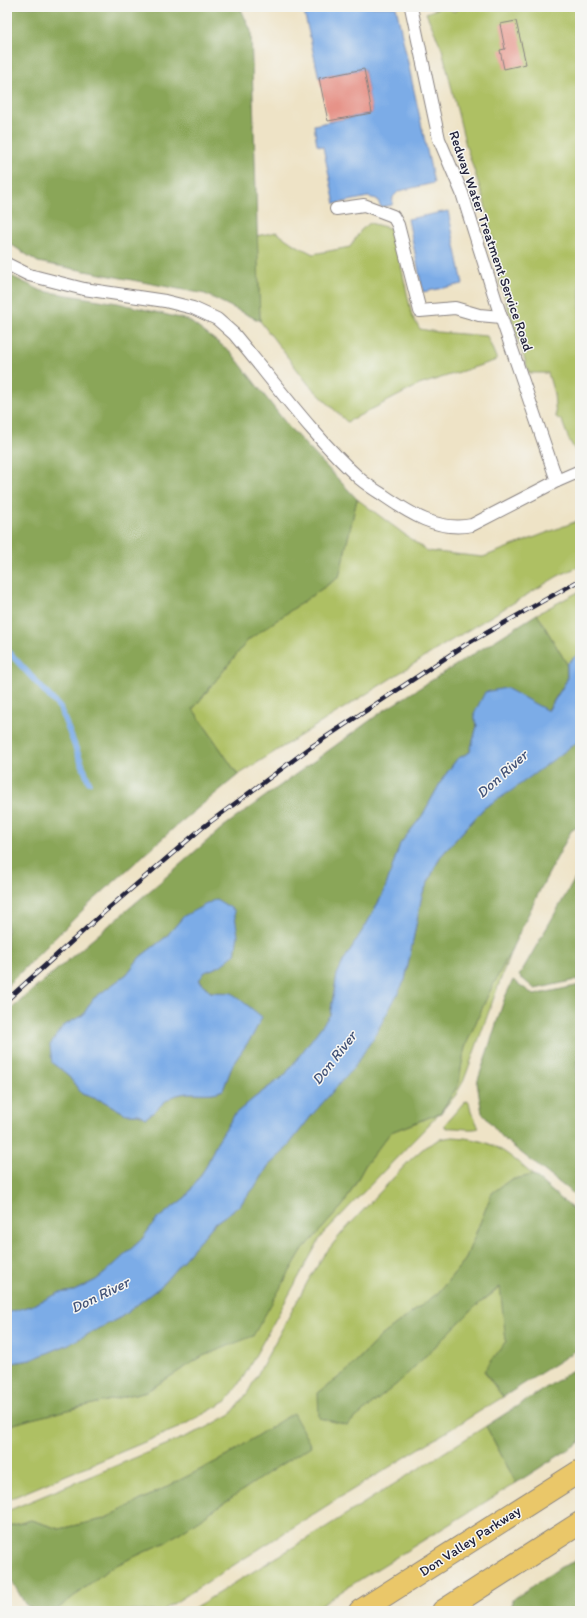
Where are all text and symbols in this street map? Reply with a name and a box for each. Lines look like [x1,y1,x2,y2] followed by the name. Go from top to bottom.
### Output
[445,129,537,354] street label: Redway Water Treatment Service Road
[473,745,533,802] water label: Don River
[308,1026,362,1088] water label: Don River
[68,1272,134,1317] water label: Don River
[416,1502,524,1580] street label: Don Valley Parkway

